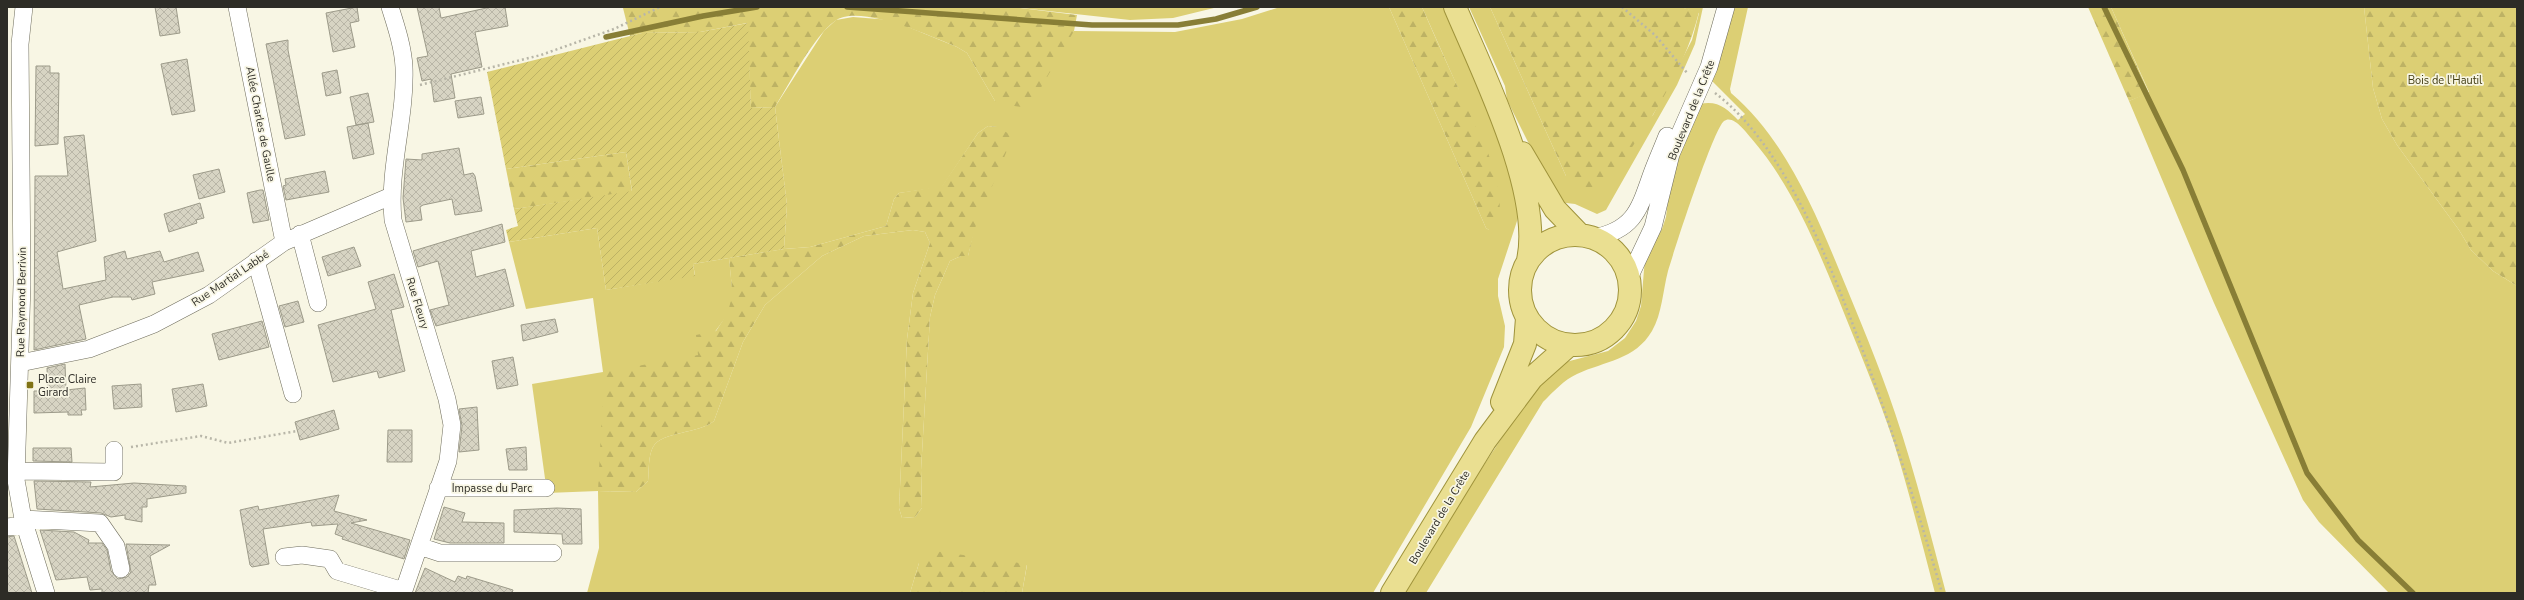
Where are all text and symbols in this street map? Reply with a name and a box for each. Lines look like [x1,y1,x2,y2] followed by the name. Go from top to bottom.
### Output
[1664,58,1719,163] street label: Boulevard de la Crête
[242,65,279,183] street label: Allée Charles de Gaulle
[2408,73,2483,88] park label: Bois de l'Hautil
[13,247,30,357] street label: Rue Raymond Berrivin
[189,247,272,310] street label: Rue Martial Labbé
[403,275,433,331] street label: Rue Fleury
[38,372,97,400] place label: Place Claire Girard
[25,380,35,390] marker: Place Claire Girard
[1405,467,1473,567] street label: Boulevard de la Crête
[452,481,532,496] street label: Impasse du Parc

